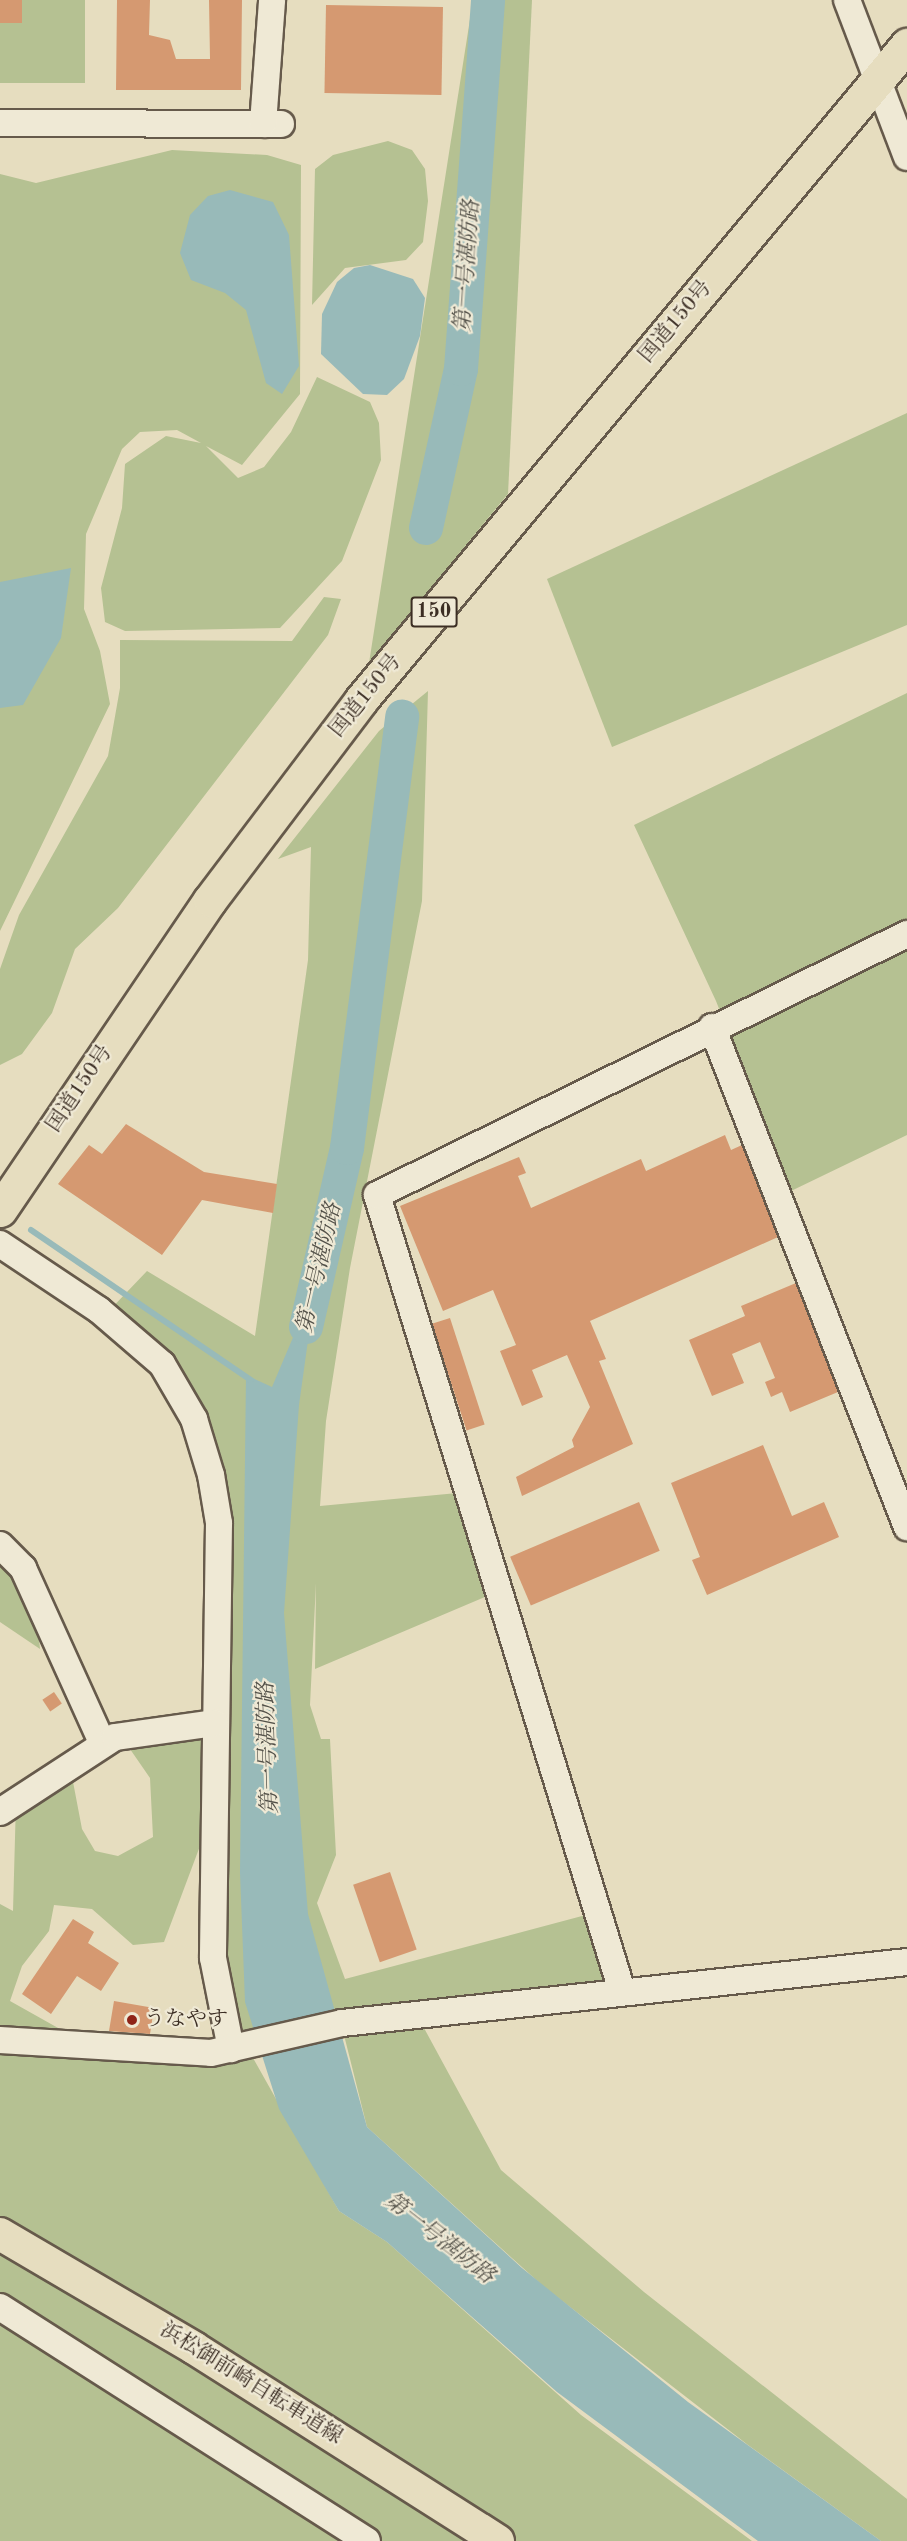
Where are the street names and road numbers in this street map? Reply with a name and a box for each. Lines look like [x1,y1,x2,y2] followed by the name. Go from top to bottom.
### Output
[634,276,718,368] street label: 国道150号
[410,595,458,629] road number: 150
[325,649,407,743] street label: 国道150号
[42,1041,118,1137] street label: 国道150号
[155,2318,347,2450] street label: 浜松御前崎自転車道線

